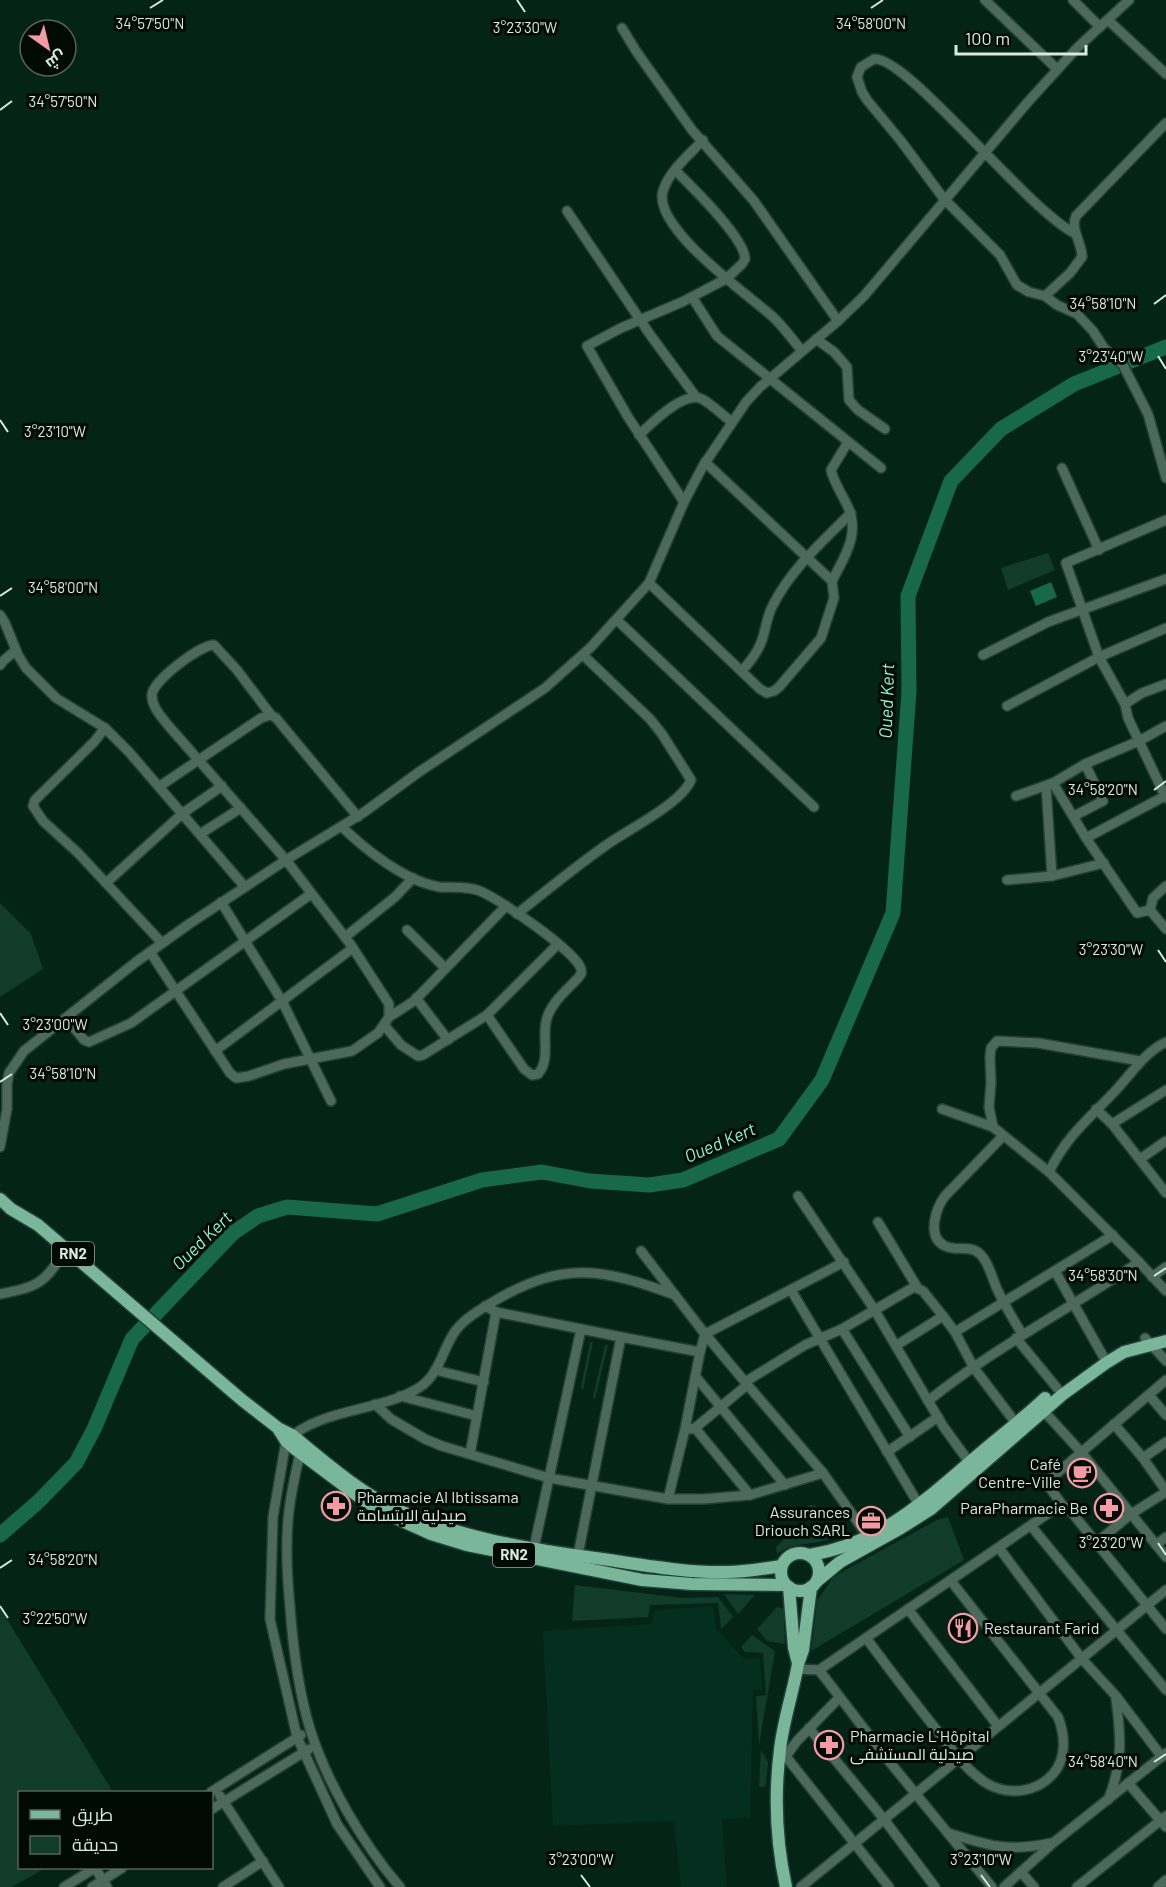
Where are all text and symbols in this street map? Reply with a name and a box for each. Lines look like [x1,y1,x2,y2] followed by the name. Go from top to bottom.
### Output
[116,14,184,32] text: 34°57'50"N
[836,14,906,32] text: 34°58'00"N
[18,18,78,78] north arrow
[493,18,557,36] text: 3°23'30"W
[956,18,1086,56] scale bar
[965,27,1010,49] text: 100 m
[42,46,70,74] text: ش
[29,92,97,110] text: 34°57'50"N
[1069,294,1137,312] text: 34°58'10"N
[1079,347,1143,365] text: 3°23'40"W
[24,422,86,440] text: 3°23'10"W
[28,578,98,596] text: 34°58'00"N
[874,662,898,739] water label: Oued Kert
[1068,780,1138,798] text: 34°58'20"N
[1079,940,1143,958] text: 3°23'30"W
[22,1015,88,1033] text: 3°23'00"W
[29,1064,97,1082] text: 34°58'10"N
[681,1117,759,1167] water label: Oued Kert
[167,1206,236,1274] water label: Oued Kert
[52,1242,94,1266] road number: RN2
[1068,1266,1138,1284] text: 34°58'30"N
[978,1454,1061,1491] place label: Café Centre-Ville
[1066,1457,1098,1489] cafe icon: Café Centre-Ville
[357,1487,519,1525] place label: Pharmacie Al Ibtissama صيدلية الابتسامة
[320,1490,352,1522] pharmacy icon: Pharmacie Al Ibtissama صيدلية الابتسامة
[1093,1492,1125,1524] pharmacy icon: ParaPharmacie Be
[960,1498,1088,1517] place label: ParaPharmacie Be
[755,1502,850,1539] place label: Assurances Driouch SARL
[855,1505,887,1537] office icon: Assurances Driouch SARL
[1079,1533,1143,1551] text: 3°23'20"W
[493,1543,535,1567] road number: RN2
[28,1550,98,1568] text: 34°58'20"N
[23,1609,87,1627] text: 3°22'50"W
[947,1612,979,1644] restaurant icon: Restaurant Farid
[984,1618,1099,1637] place label: Restaurant Farid
[850,1726,989,1765] place label: Pharmacie L´Hôpital صيدلية المستشفى
[813,1729,845,1761] pharmacy icon: Pharmacie L´Hôpital صيدلية المستشفى
[1068,1752,1138,1770] text: 34°58'40"N
[18,1791,213,1869] legend
[72,1803,113,1827] text: طريق
[72,1833,118,1855] text: حديقة
[548,1850,614,1868] text: 3°23'00"W
[950,1850,1012,1868] text: 3°23'10"W

